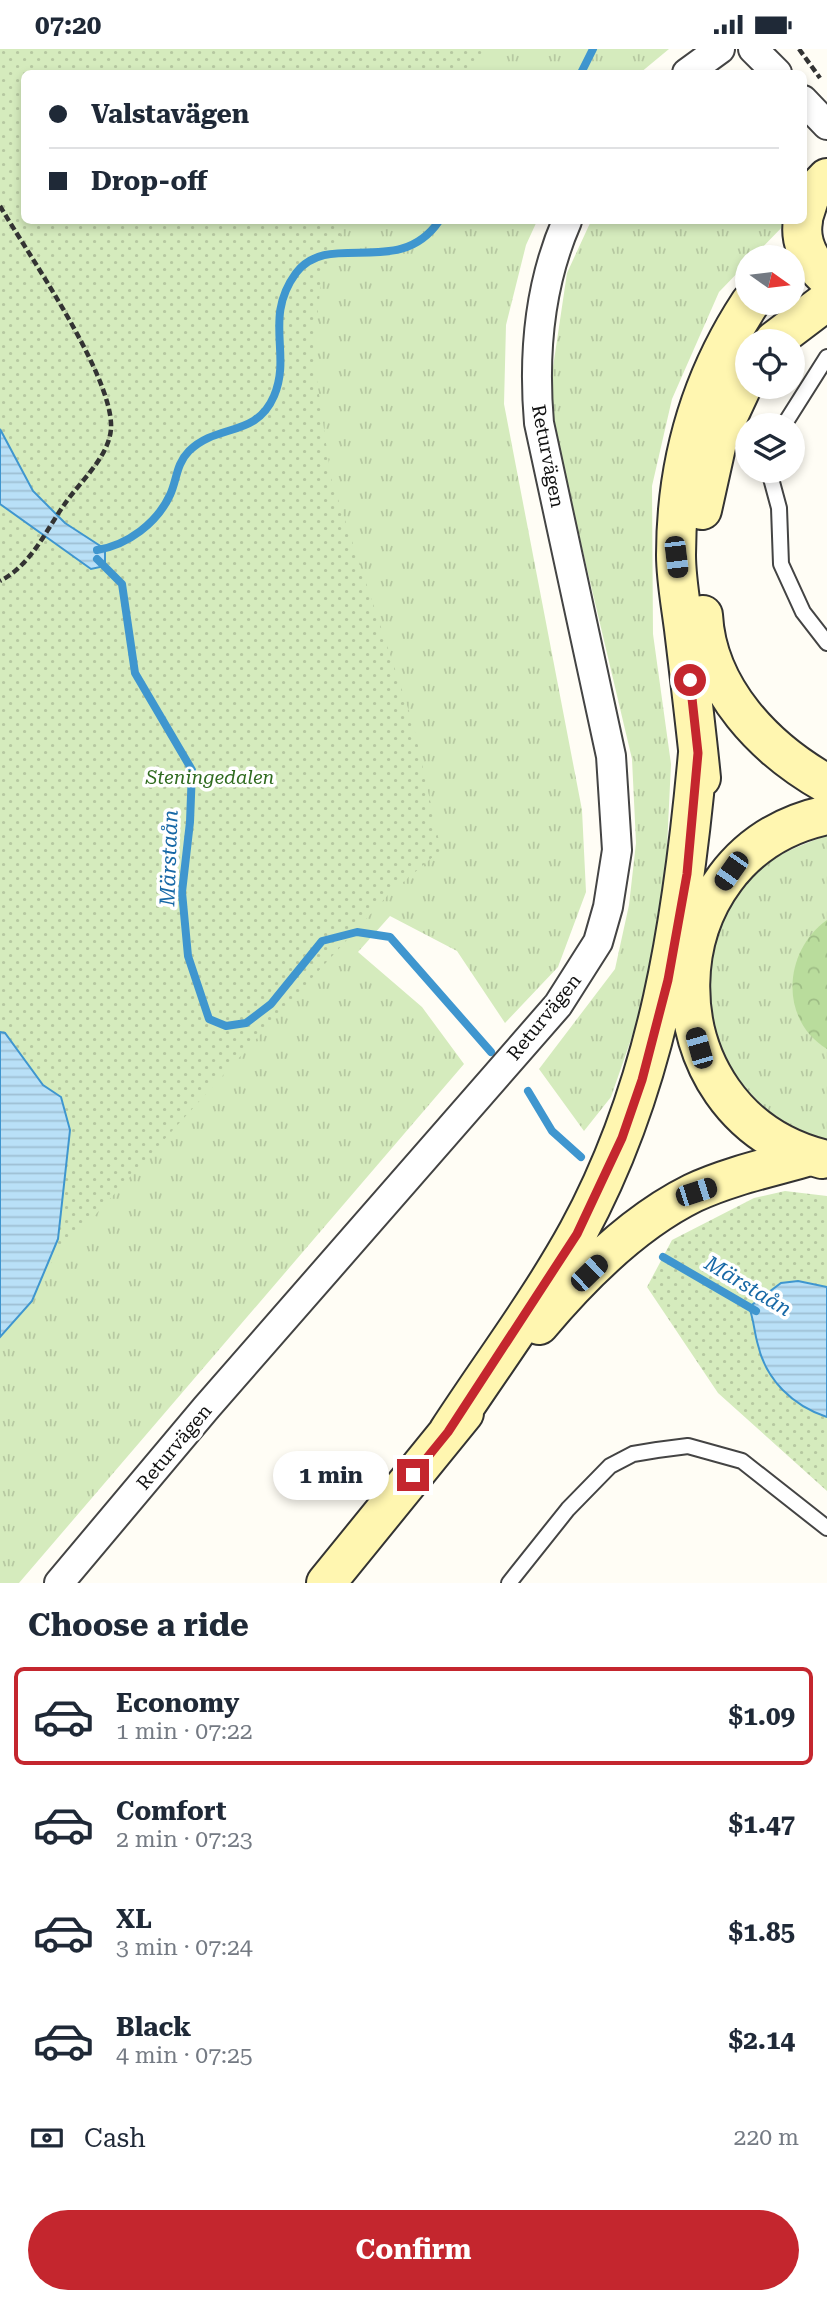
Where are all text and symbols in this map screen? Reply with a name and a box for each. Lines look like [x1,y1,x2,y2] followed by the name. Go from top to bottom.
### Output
[35,10,101,40] text: 07:20
[91,99,249,129] text: Valstavägen
[91,166,207,196] text: Drop-off
[735,245,805,315] north arrow
[735,245,805,483] map controls
[735,329,805,399] button: locate
[527,403,569,509] street label: Returvägen
[735,413,805,483] button: layers
[664,535,689,579] car
[674,664,706,696] route start
[145,766,275,789] park label: Steningedalen
[155,809,183,908] water label: Märstaån
[711,848,752,894] car
[502,969,586,1065] street label: Returvägen
[684,1025,715,1071] car
[673,1176,720,1208] car
[700,1250,796,1321] water label: Märstaån
[567,1251,612,1295] car
[132,1400,216,1494] street label: Returvägen
[273,1451,388,1499] callout: 1 min
[397,1459,429,1491] route end
[299,1462,363,1489] text: 1 min
[28,1606,249,1644] text: Choose a ride
[32,1685,95,1748] icon: car
[116,1688,239,1718] text: Economy
[729,1701,795,1731] text: $1.09
[116,1718,253,1745] text: 1 min · 07:22
[32,1793,95,1856] icon: car
[116,1796,226,1826] text: Comfort
[729,1809,795,1839] text: $1.47
[116,1826,253,1853] text: 2 min · 07:23
[32,1901,95,1964] icon: car
[116,1904,152,1934] text: XL
[729,1917,795,1947] text: $1.85
[116,1934,253,1961] text: 3 min · 07:24
[32,2009,95,2072] icon: car
[116,2012,191,2042] text: Black
[729,2025,795,2055] text: $2.14
[116,2042,253,2069] text: 4 min · 07:25
[28,2119,66,2157] icon: cash
[84,2123,146,2153] text: Cash
[734,2124,799,2151] text: 220 m
[28,2210,799,2290] button: Confirm

